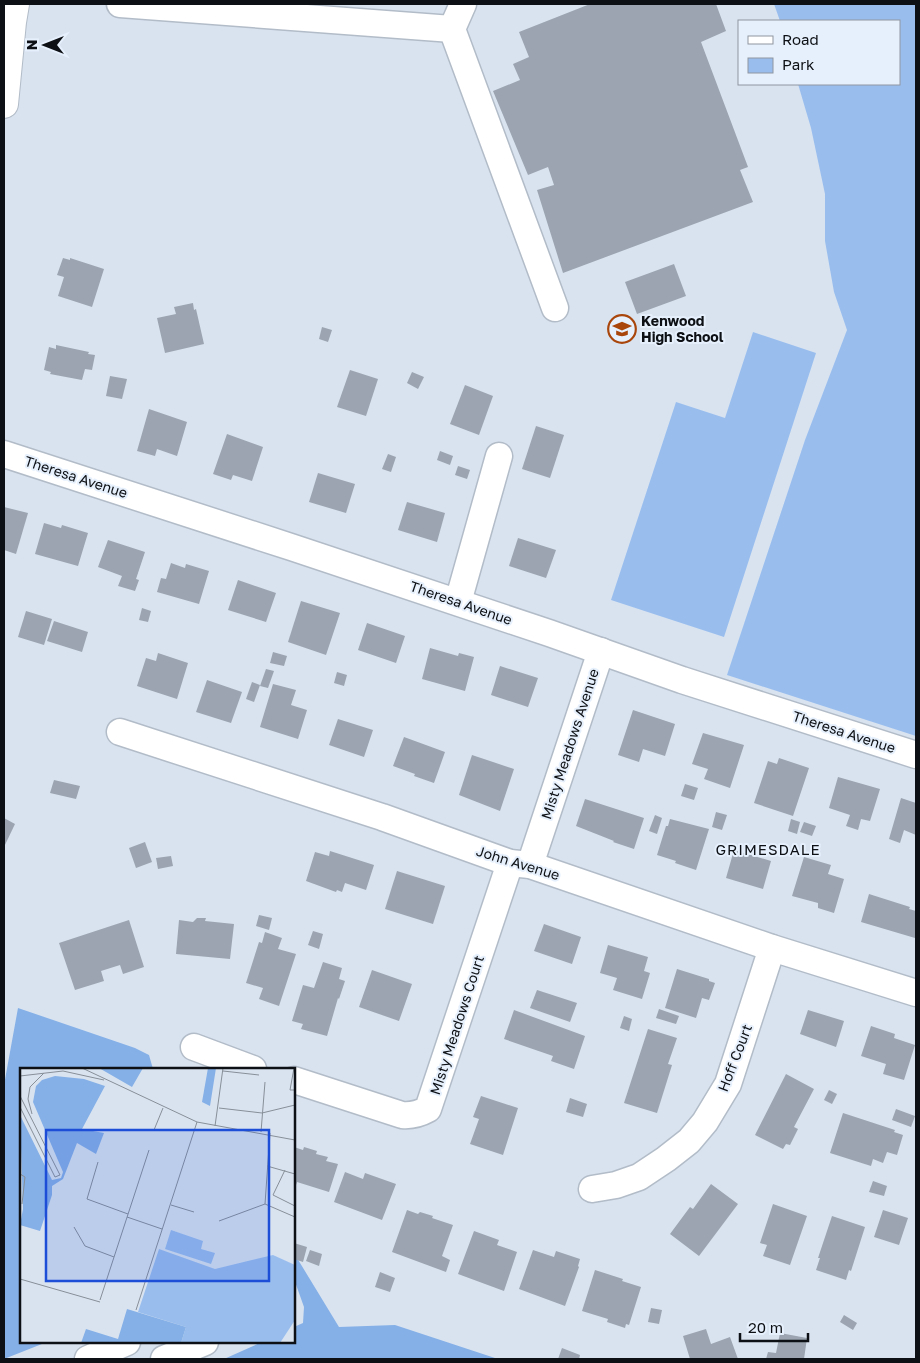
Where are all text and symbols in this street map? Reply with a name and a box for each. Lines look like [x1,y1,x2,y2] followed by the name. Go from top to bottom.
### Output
[20,20,70,70] north arrow
[738,20,900,85] legend
[782,30,819,48] text: Road
[23,40,40,50] text: N
[782,55,815,73] text: Park
[641,312,724,345] place label: Kenwood High School
[607,314,637,344] school or university icon: Kenwood High School
[23,452,130,501] street label: Theresa Avenue
[408,577,515,628] street label: Theresa Avenue
[537,667,602,821] street label: Misty Meadows Avenue
[791,707,898,756] street label: Theresa Avenue
[715,840,821,858] district label: GRIMESDALE
[474,842,562,883] street label: John Avenue
[426,953,487,1097] street label: Misty Meadows Court
[714,1022,755,1094] street label: Hoff Court
[20,1068,295,1343] inset map
[740,1310,808,1342] scale bar
[748,1318,783,1336] text: 20 m

